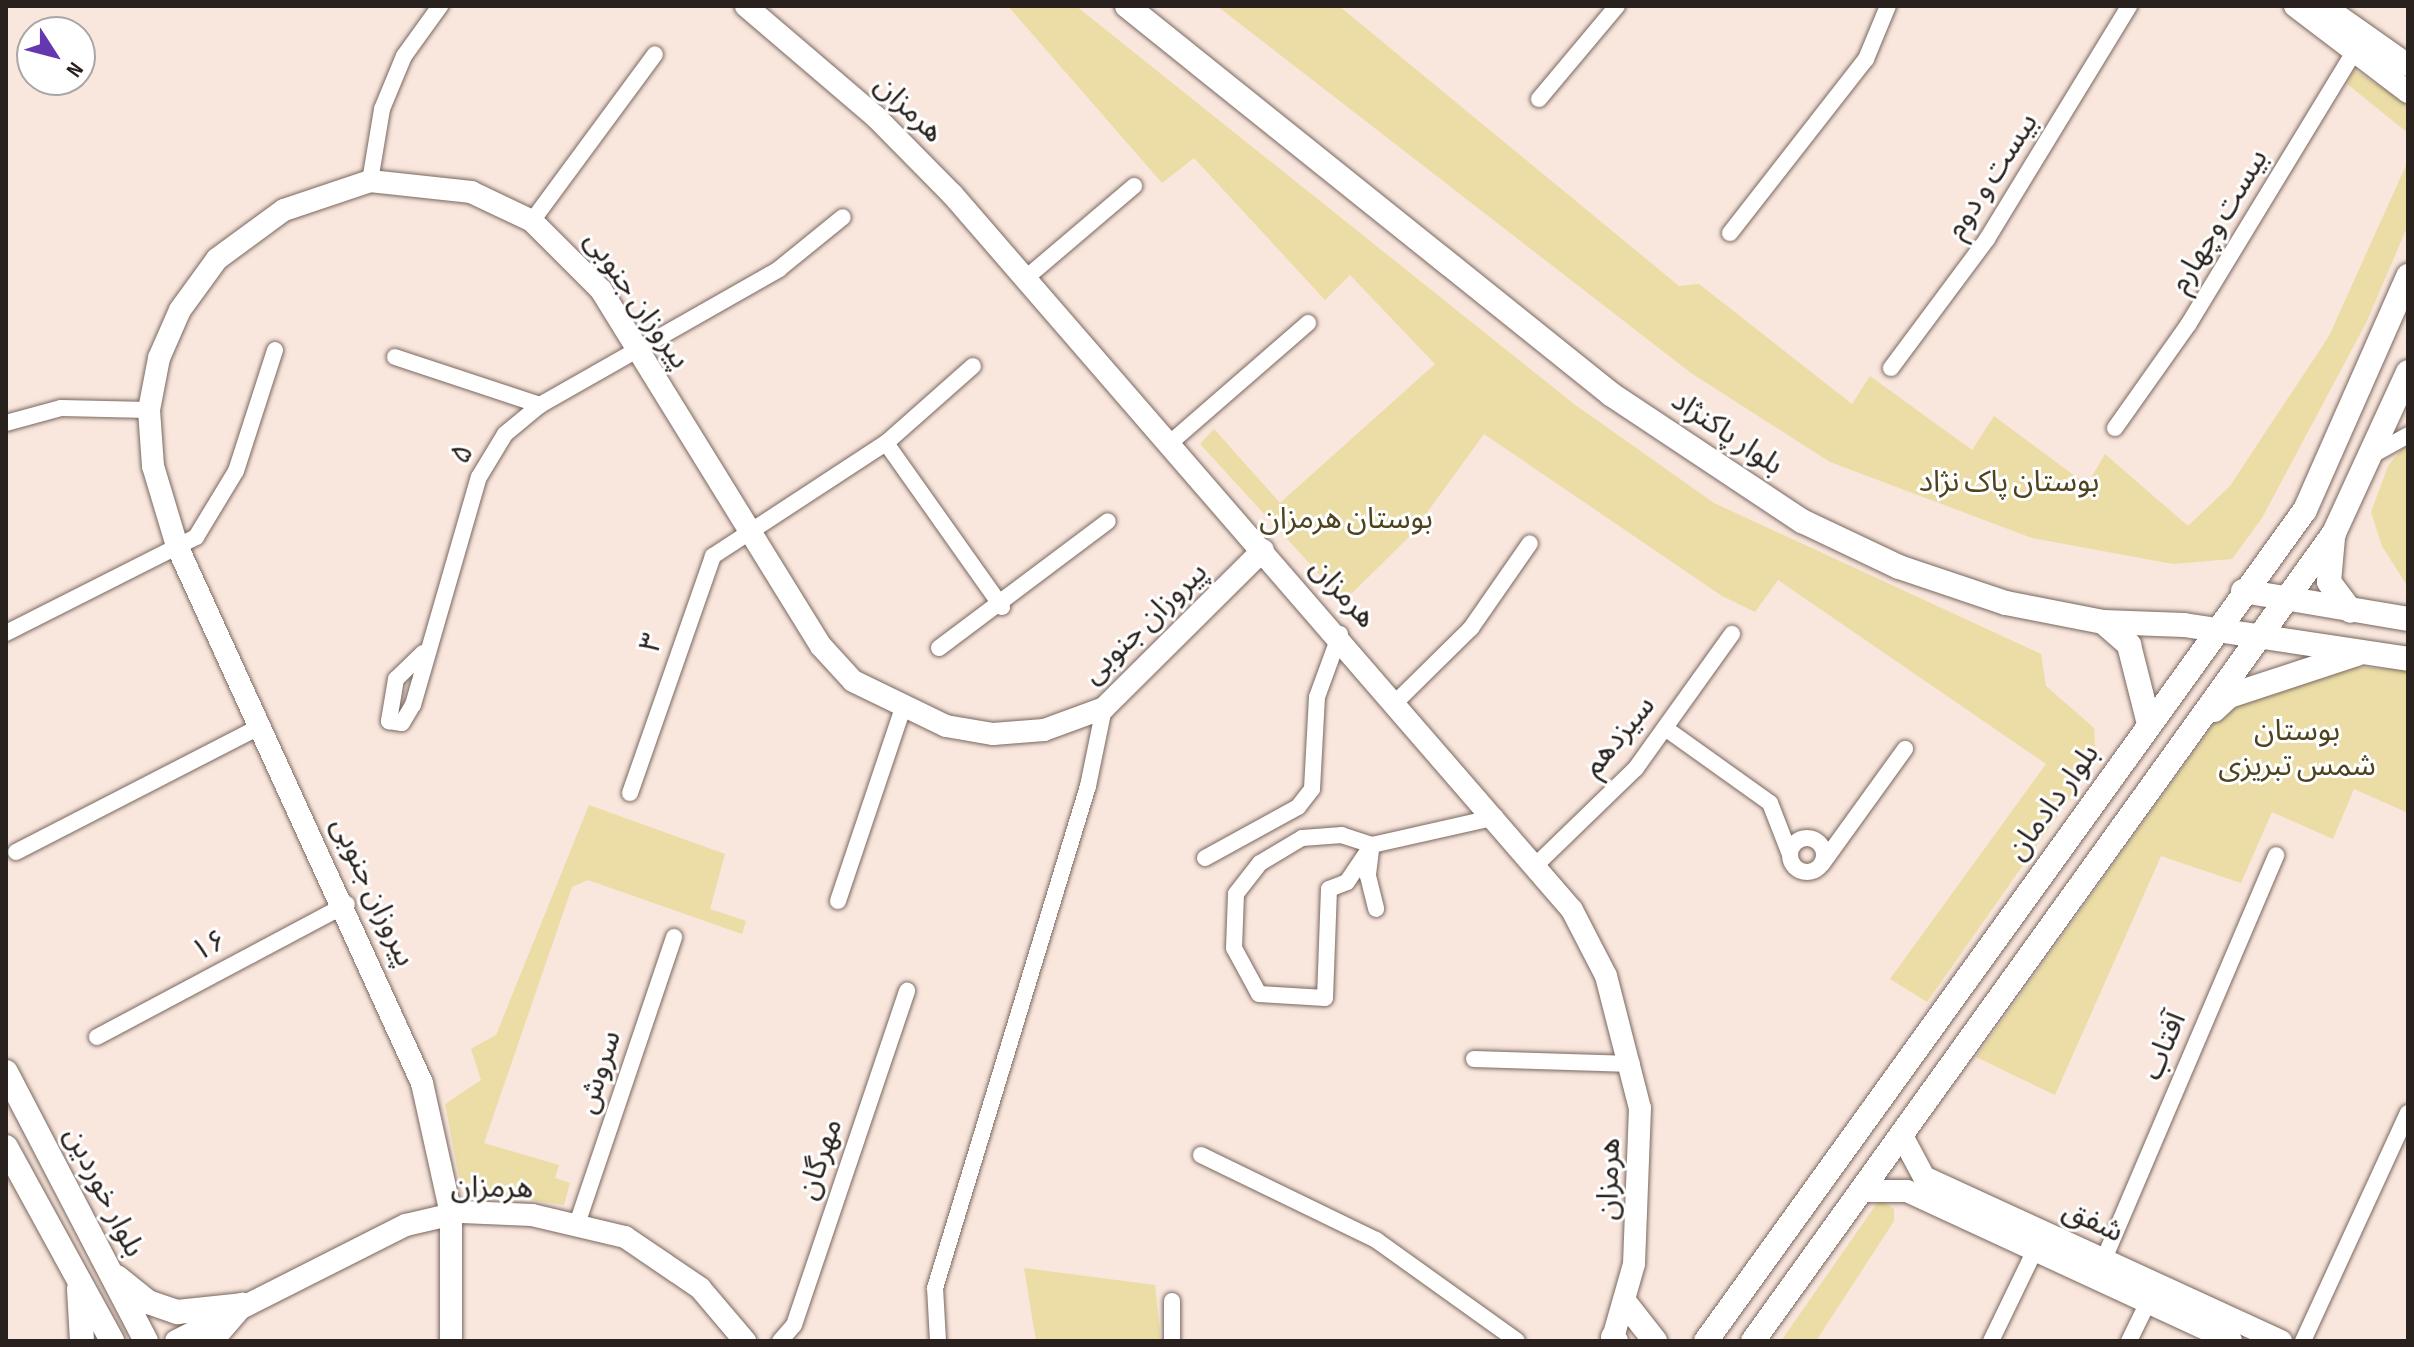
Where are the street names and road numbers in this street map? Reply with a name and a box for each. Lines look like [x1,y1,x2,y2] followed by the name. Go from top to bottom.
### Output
[867,67,951,151] street label: هرمزان
[1938,106,2046,246] street label: بیست و دوم
[2162,142,2276,300] street label: بیست وچهارم
[576,224,698,376] street label: پیروزان جنوبی
[1664,383,1790,483] street label: بلوار پاکنژاد
[442,438,482,470] street label: ۵
[1302,550,1384,636] street label: هرمزان
[1075,554,1215,692] street label: پیروزان جنوبی
[632,629,672,657] street label: ۳
[1575,688,1663,784] street label: سیزدهم
[1999,737,2107,867] street label: بلوار دادمان
[323,812,423,972] street label: پیروزان جنوبی
[185,922,233,970] street label: ۱۶
[2134,1007,2194,1085] street label: آفتاب
[569,1026,629,1118] street label: سروش
[789,1114,851,1204] street label: مهرگان
[56,1121,152,1263] street label: بلوار خوردین
[1590,1137,1628,1221] street label: هرمزان
[450,1169,534,1207] street label: هرمزان
[2057,1191,2129,1251] street label: شفق

